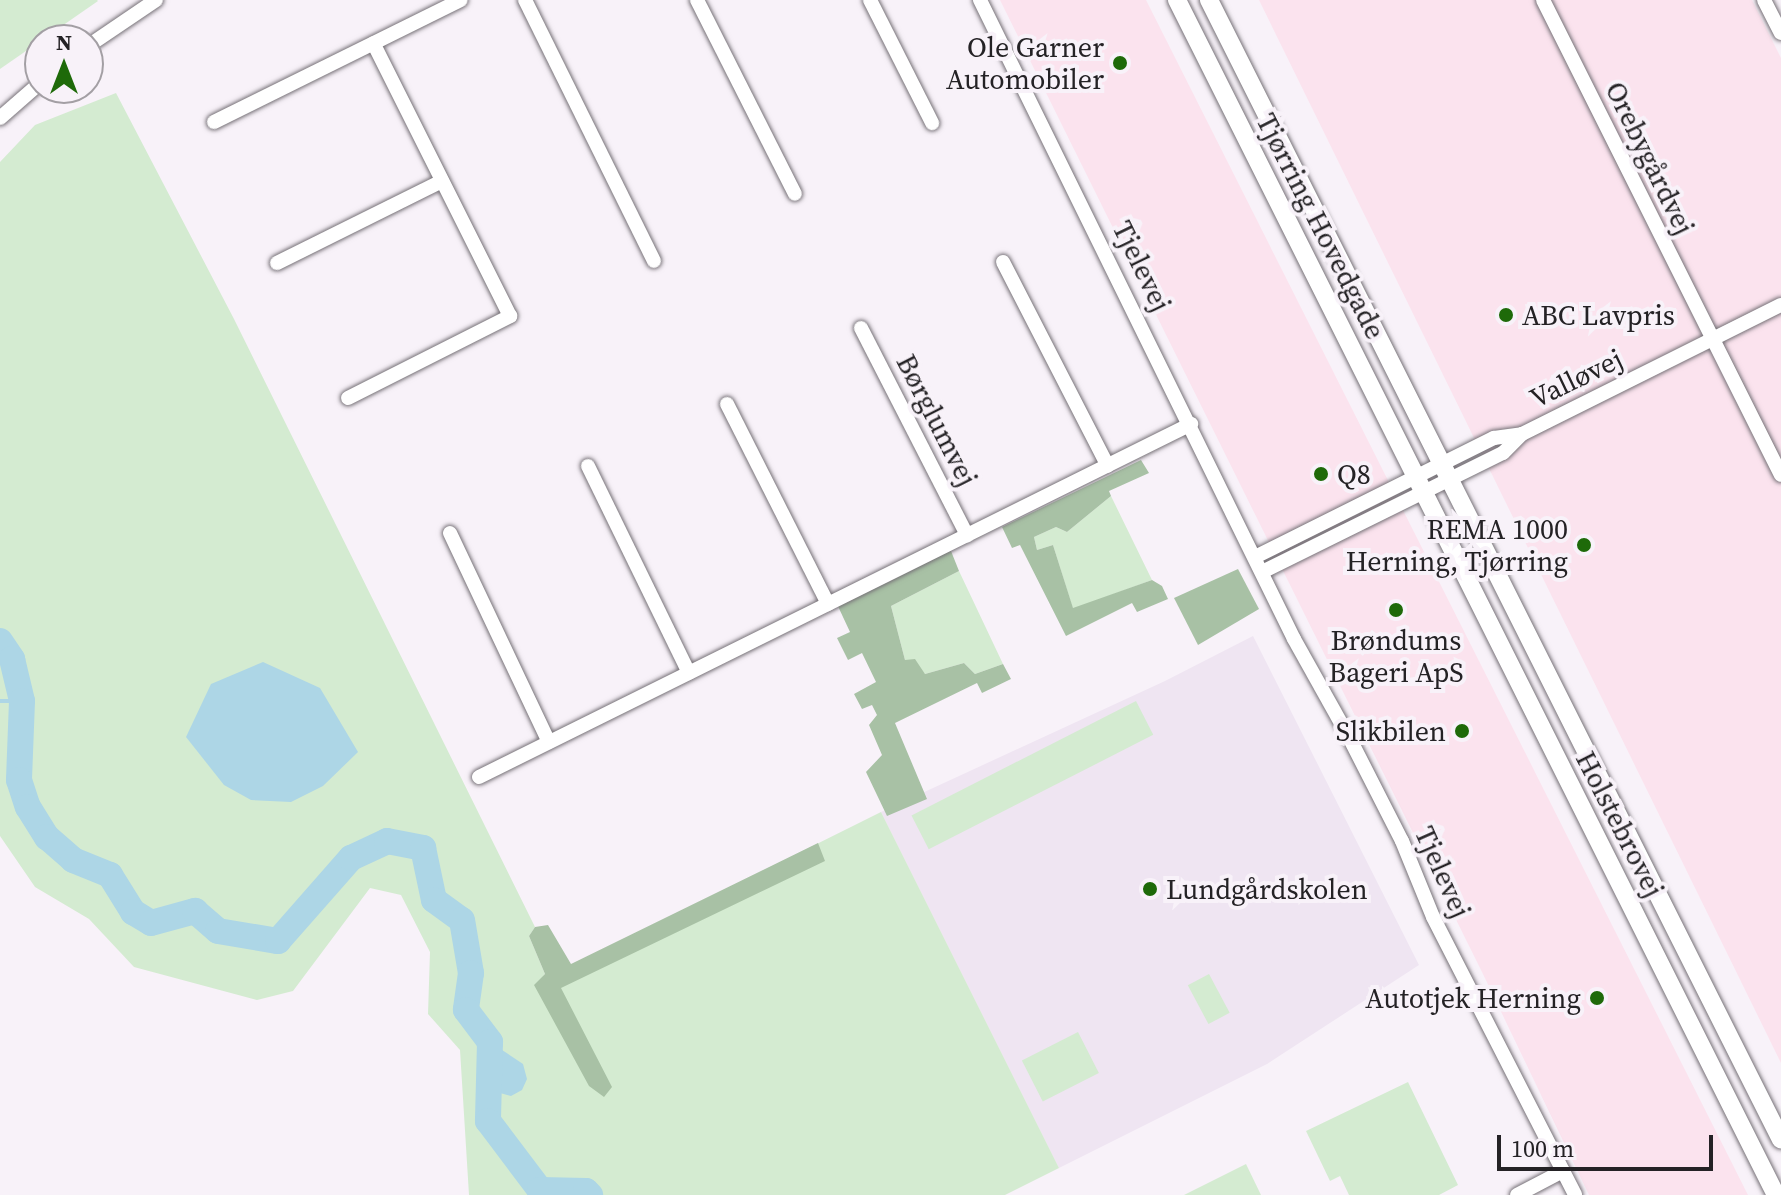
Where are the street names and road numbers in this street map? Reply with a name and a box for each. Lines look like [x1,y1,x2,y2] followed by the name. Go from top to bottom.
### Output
[1599,76,1701,240] street label: Orebygårdvej
[1250,108,1392,344] street label: Tjørring Hovedgade
[1106,215,1178,317] street label: Tjelevej
[1524,341,1628,415] street label: Valløvej
[890,349,984,491] street label: Børglumvej
[1569,746,1671,902] street label: Holstebrovej
[1408,821,1478,923] street label: Tjelevej

